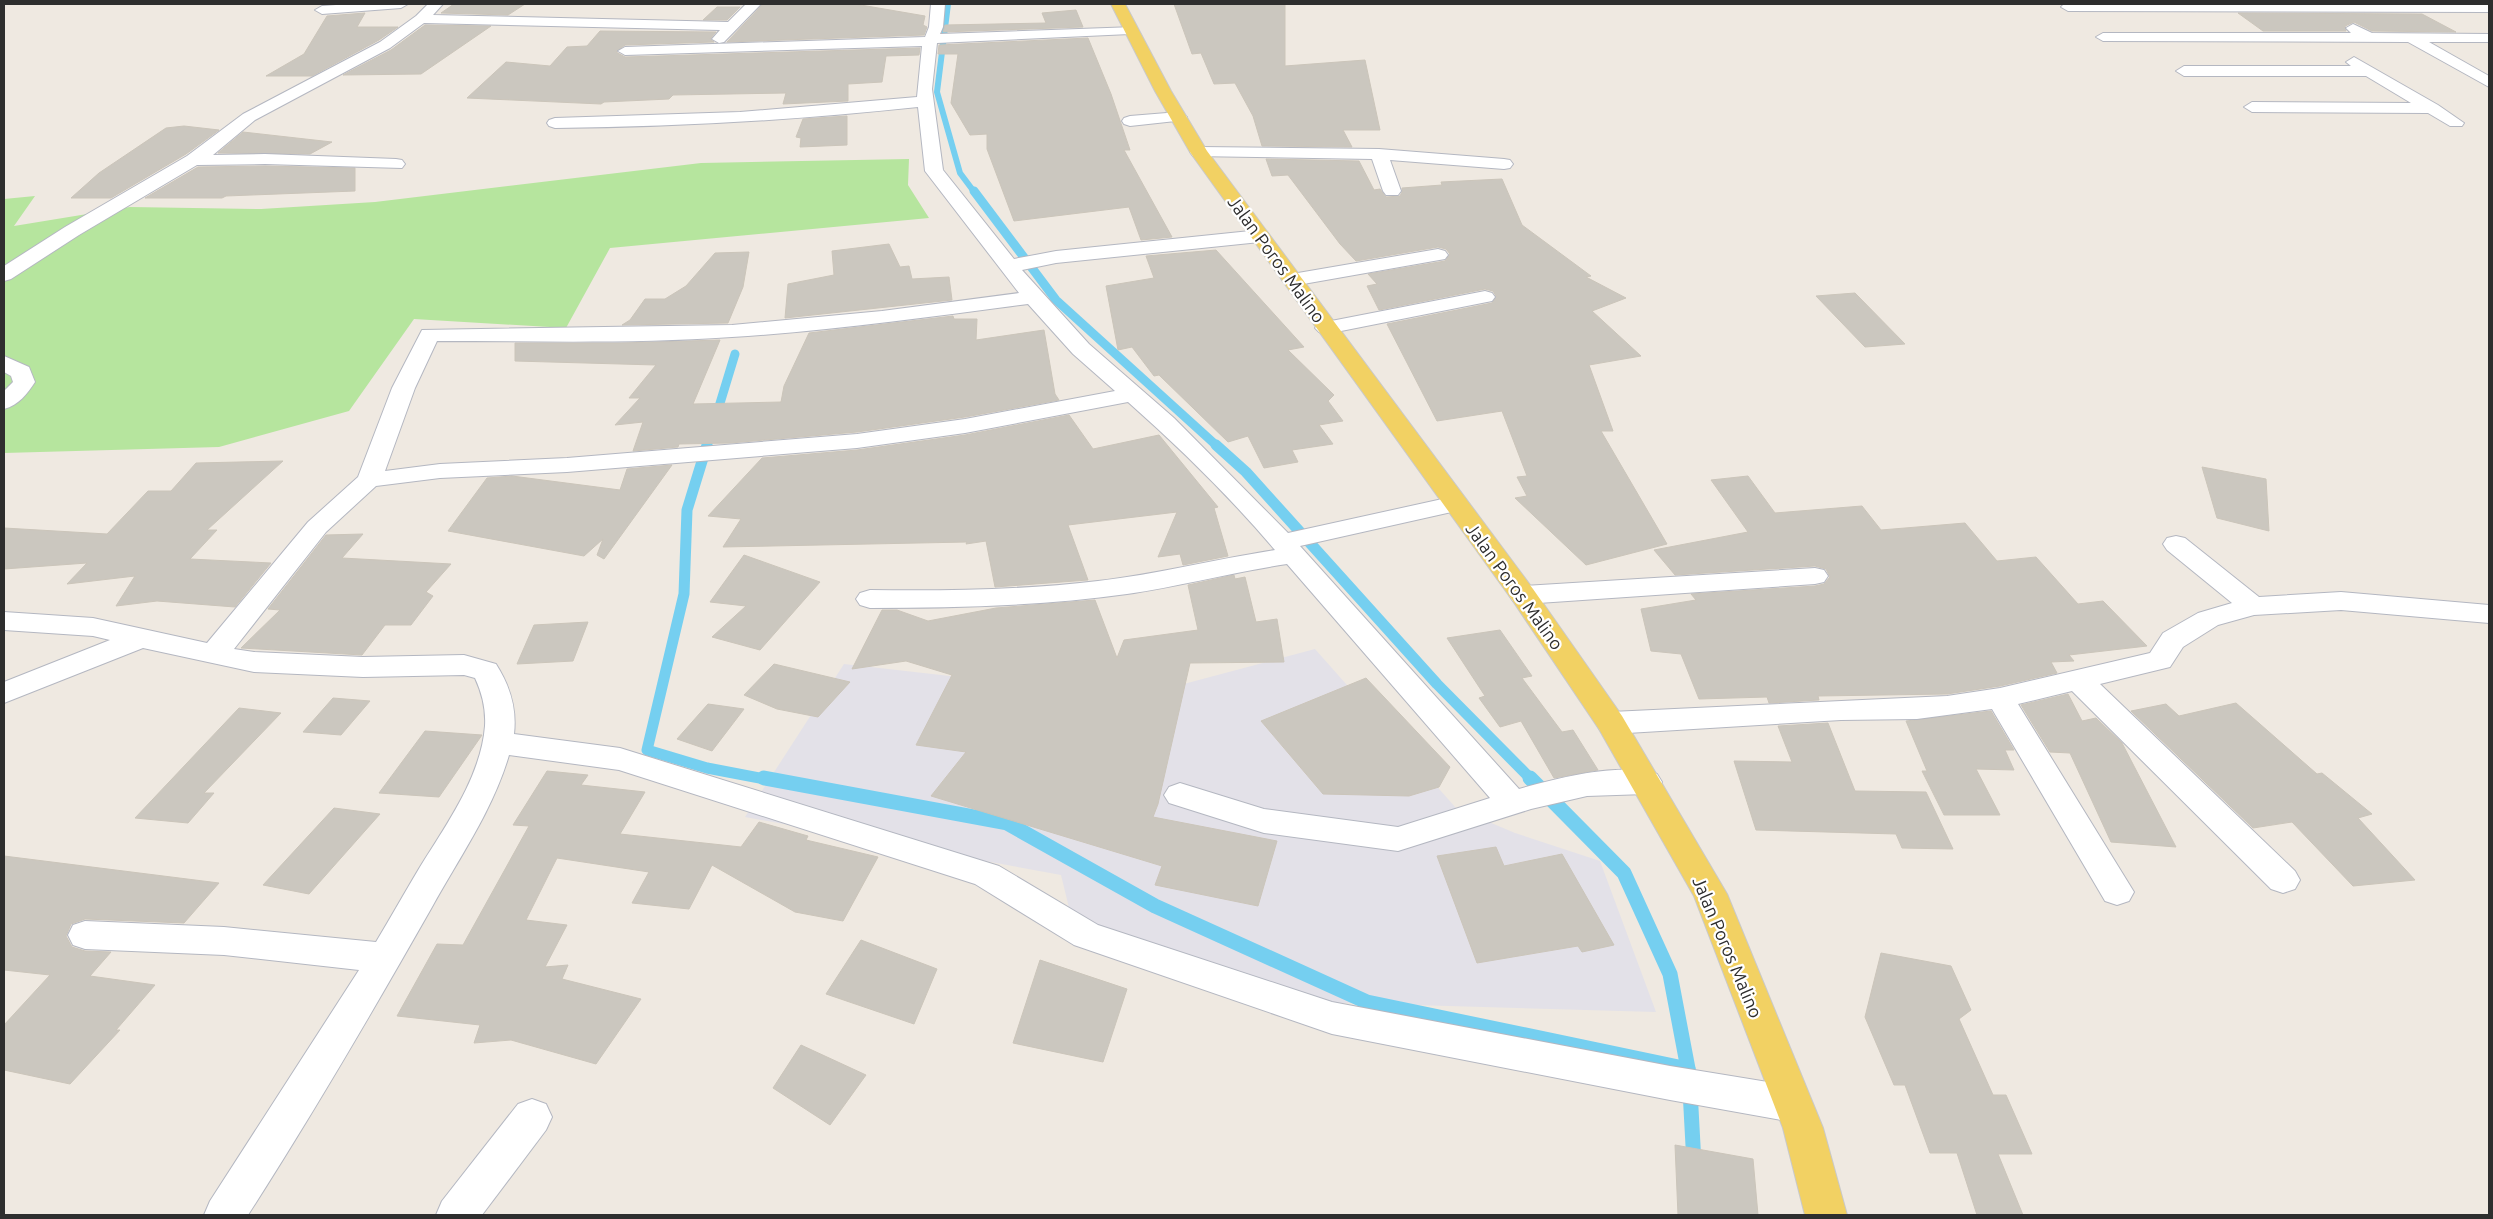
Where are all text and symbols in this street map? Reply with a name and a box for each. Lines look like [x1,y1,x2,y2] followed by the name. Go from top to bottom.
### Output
[1224,192,1330,326] street label: Jalan Poros Malino
[1462,519,1568,653] street label: Jalan Poros Malino
[1689,873,1767,1021] street label: Jalan Poros Malino

